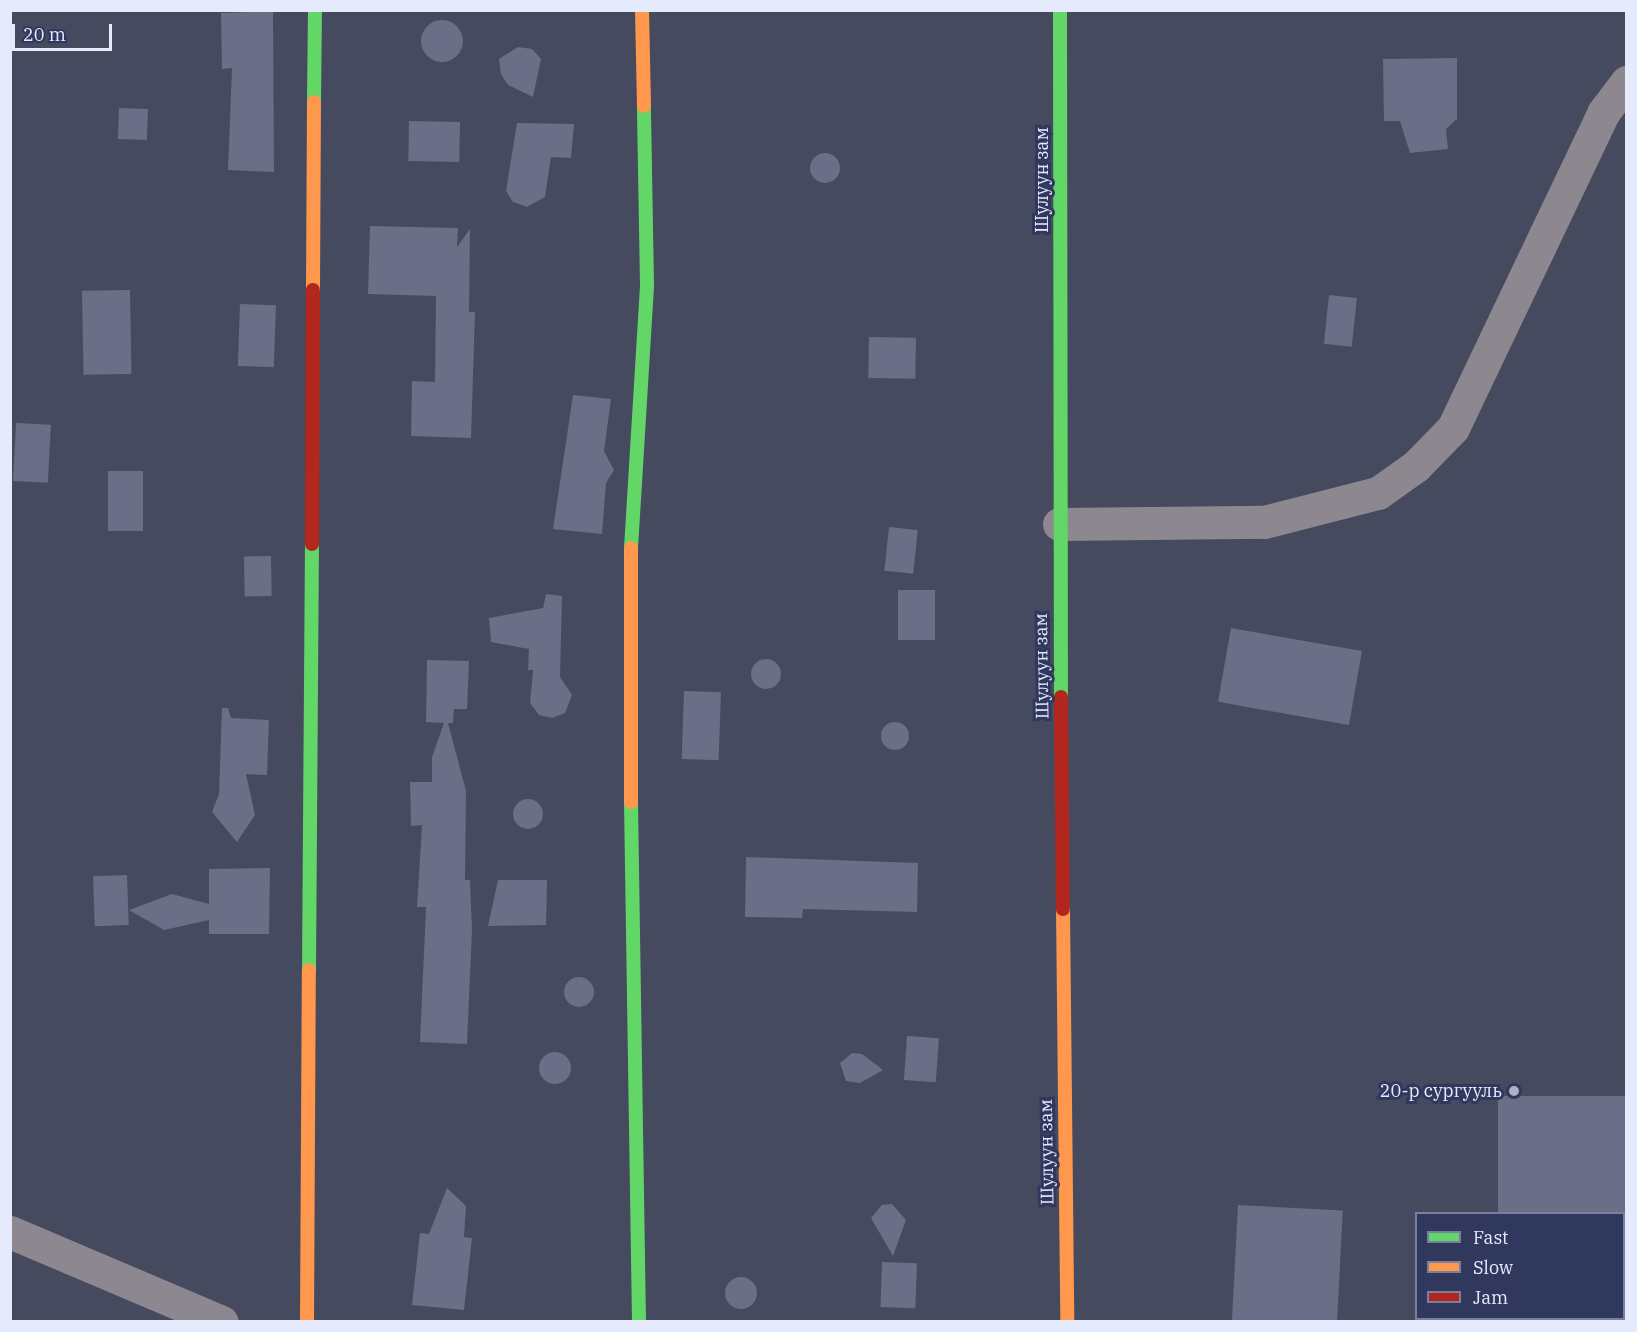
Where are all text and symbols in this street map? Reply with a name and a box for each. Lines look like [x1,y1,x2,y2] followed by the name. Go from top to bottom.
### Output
[15,12,116,50] scale bar
[23,23,66,46] text: 20 m
[1031,127,1053,233] street label: Шулуун зам
[1030,613,1054,719] street label: Шулуун зам
[1380,1080,1502,1102] place label: 20-р сургууль
[1507,1084,1521,1098] marker: 20-р сургууль
[1035,1099,1059,1205] street label: Шулуун зам
[1415,1212,1625,1320] legend
[1473,1226,1508,1249] text: Fast
[1473,1256,1513,1279] text: Slow
[1473,1286,1508,1309] text: Jam

